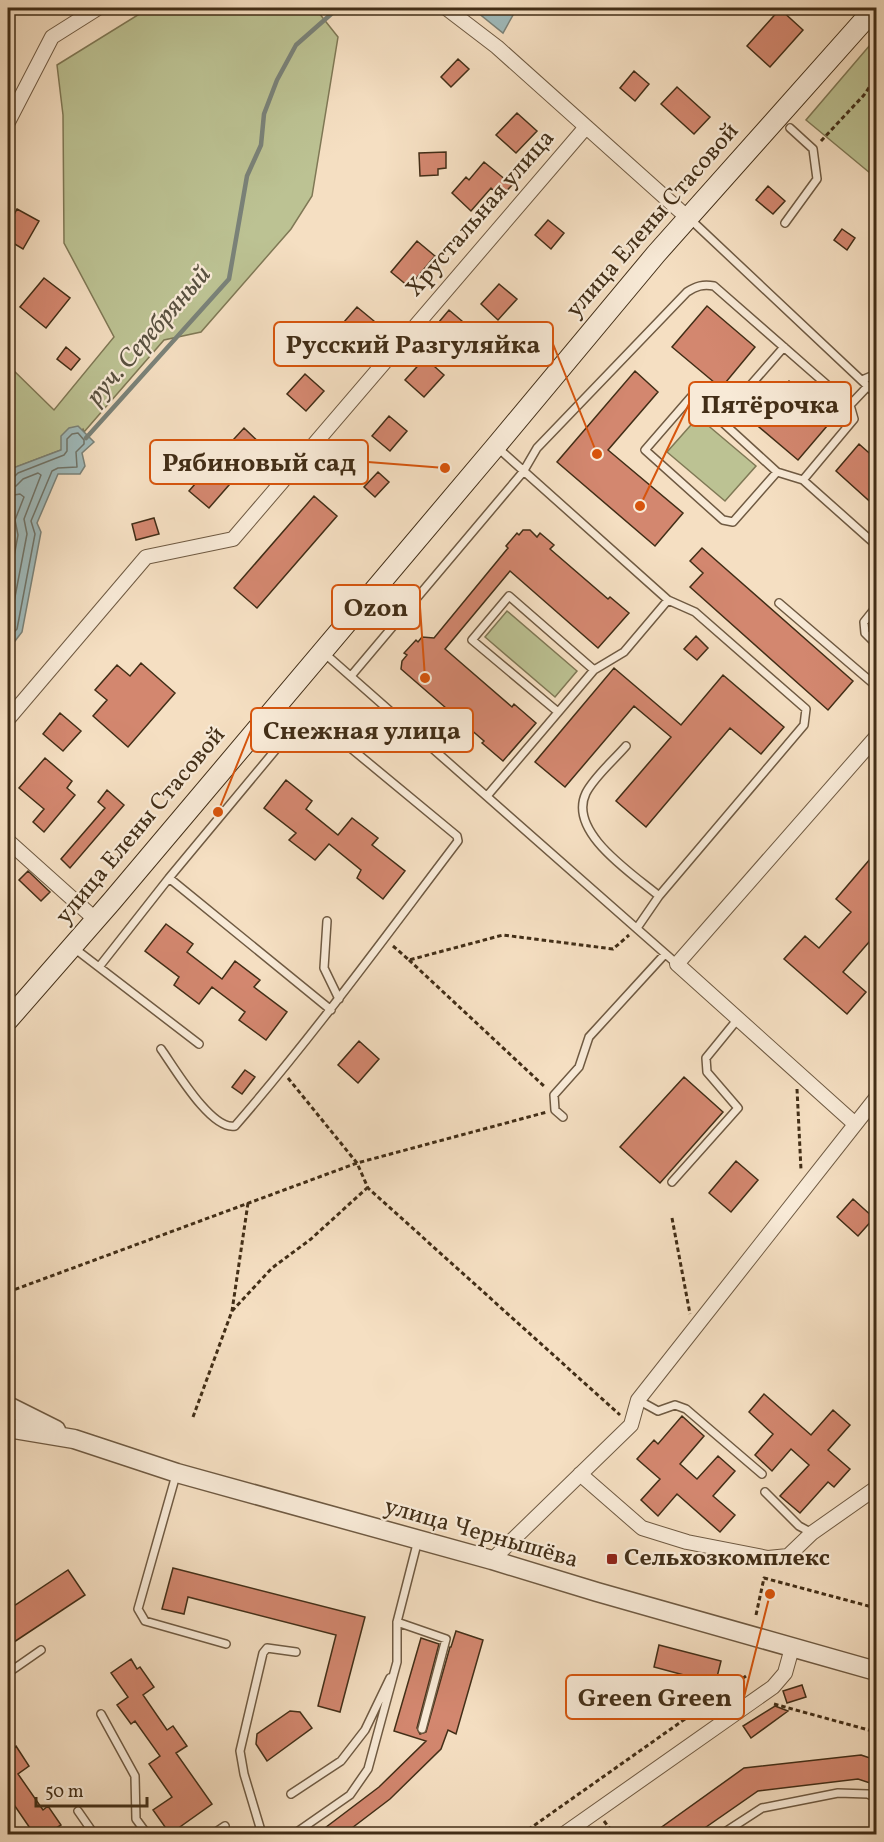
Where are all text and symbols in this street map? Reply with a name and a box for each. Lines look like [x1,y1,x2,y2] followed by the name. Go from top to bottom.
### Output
[559,116,747,326] street label: улица Елены Стасовой
[399,123,563,305] street label: Хрустальная улица
[78,258,220,414] water label: руч. Серебряный
[274,322,553,366] callout: Русский Разгуляйка
[285,328,541,364] text: Русский Разгуляйка
[689,382,851,426] callout: Пятёрочка
[701,388,839,424] text: Пятёрочка
[150,440,368,484] callout: Рябиновый сад
[162,446,356,482] text: Рябиновый сад
[332,585,420,629] callout: Ozon
[344,591,408,627] text: Ozon
[251,708,473,752] callout: Снежная улица
[263,714,461,750] text: Снежная улица
[48,720,234,932] street label: улица Елены Стасовой
[380,1490,582,1578] street label: улица Чернышёва
[624,1542,830,1576] place label: Сельхозкомплекс
[605,1552,619,1566] marker: Сельхозкомплекс
[566,1675,744,1719] callout: Green Green
[578,1681,732,1717] text: Green Green
[36,1770,147,1808] scale bar
[45,1780,84,1805] text: 50 m

